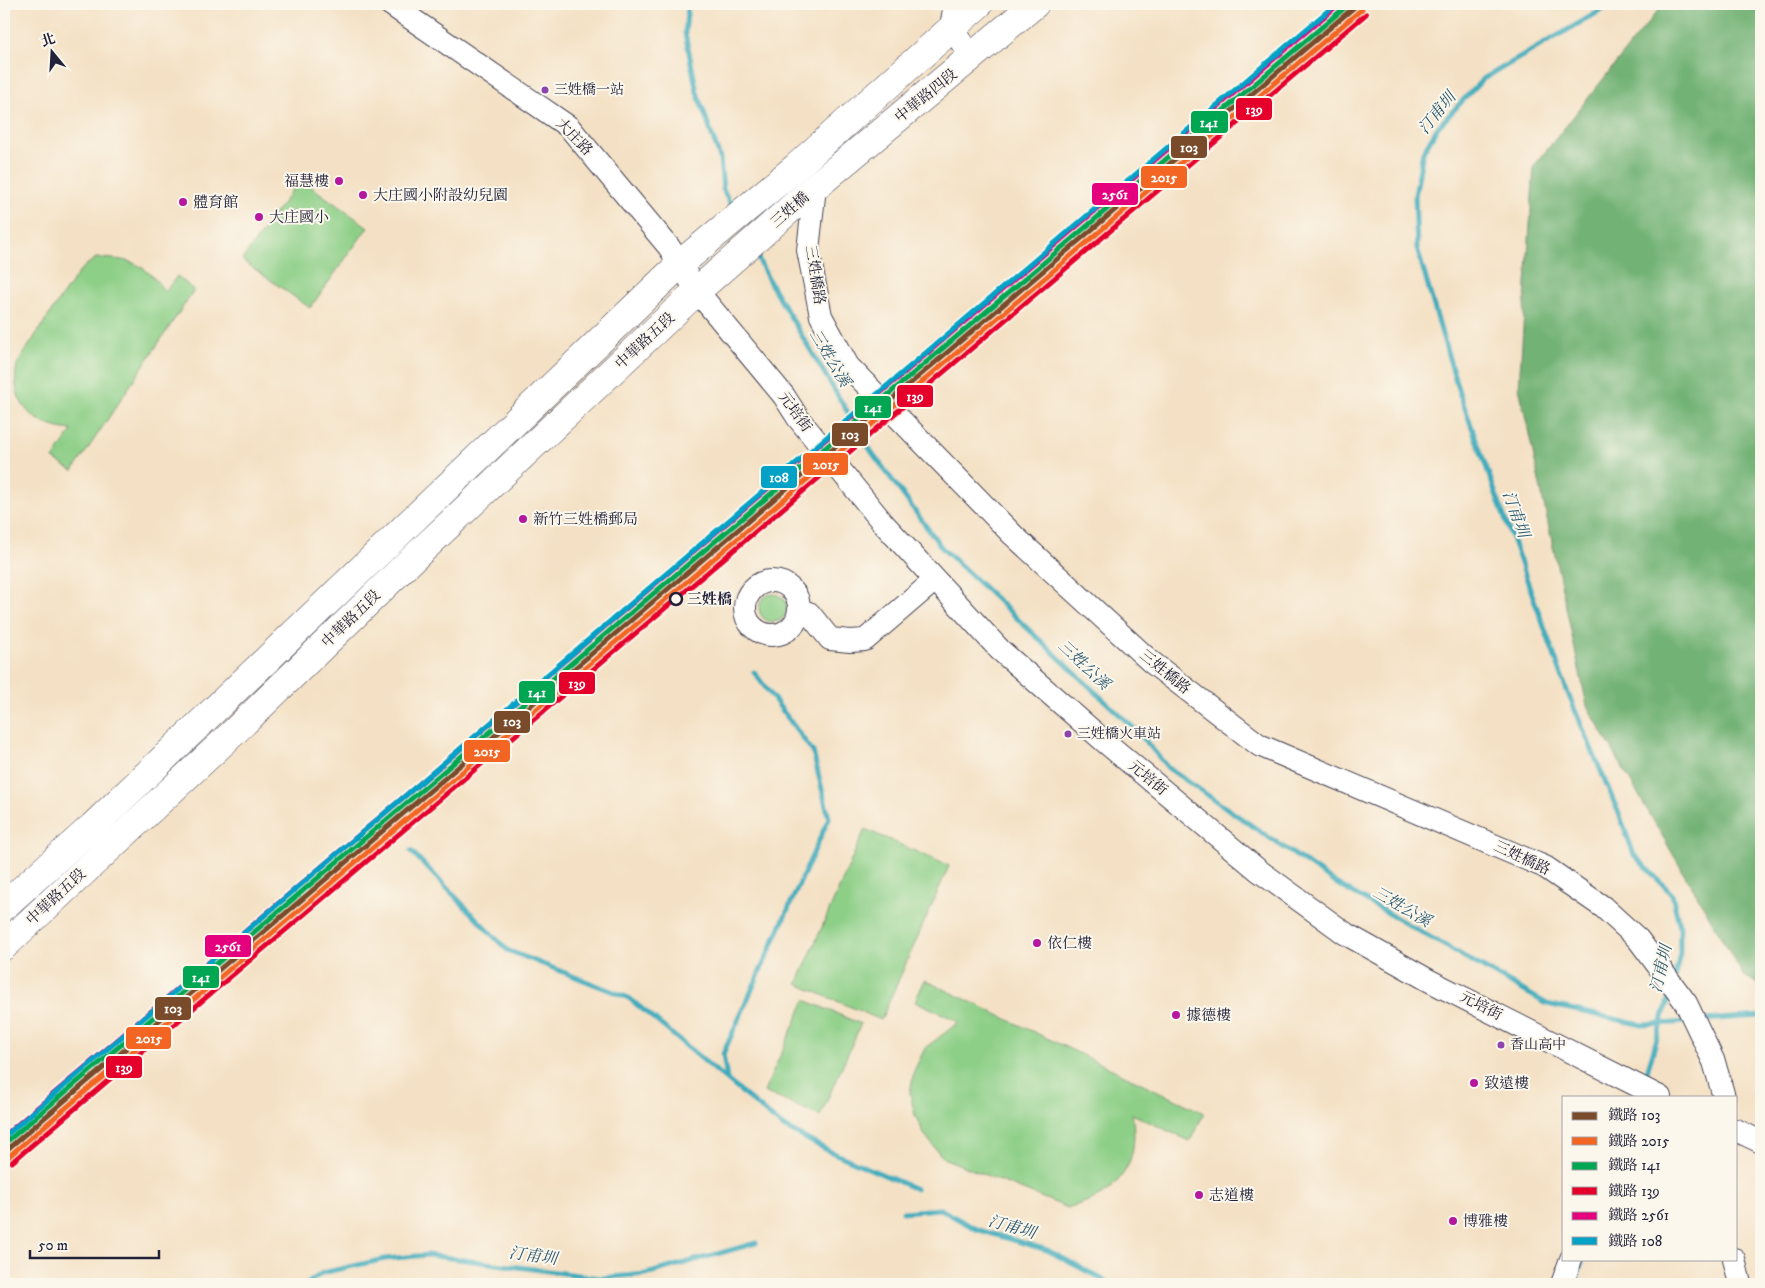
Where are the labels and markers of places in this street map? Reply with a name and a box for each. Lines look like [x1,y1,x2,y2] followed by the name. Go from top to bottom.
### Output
[554,81,624,99] place label: 三姓橋一站
[540,85,550,95] marker: 三姓橋一站
[284,172,329,191] place label: 福慧樓
[333,175,345,187] marker: 福慧樓
[373,186,508,205] place label: 大庄國小附設幼兒園
[357,189,369,201] marker: 大庄國小附設幼兒園
[193,193,238,212] place label: 體育館
[177,196,189,208] marker: 體育館
[269,208,329,227] place label: 大庄國小
[253,211,265,223] marker: 大庄國小
[533,510,638,529] place label: 新竹三姓橋郵局
[517,513,529,525] marker: 新竹三姓橋郵局
[687,590,732,609] place label: 三姓橋
[669,592,683,606] marker: 三姓橋
[1077,725,1161,743] place label: 三姓橋火車站
[1063,729,1073,739] marker: 三姓橋火車站
[1047,934,1092,953] place label: 依仁樓
[1031,937,1043,949] marker: 依仁樓
[1186,1006,1231,1025] place label: 據德樓
[1170,1009,1182,1021] marker: 據德樓
[1510,1036,1566,1054] place label: 香山高中
[1496,1040,1506,1050] marker: 香山高中
[1484,1074,1529,1093] place label: 致遠樓
[1468,1077,1480,1089] marker: 致遠樓
[1209,1186,1254,1205] place label: 志道樓
[1193,1189,1205,1201] marker: 志道樓
[1463,1212,1508,1231] place label: 博雅樓
[1447,1215,1459,1227] marker: 博雅樓

